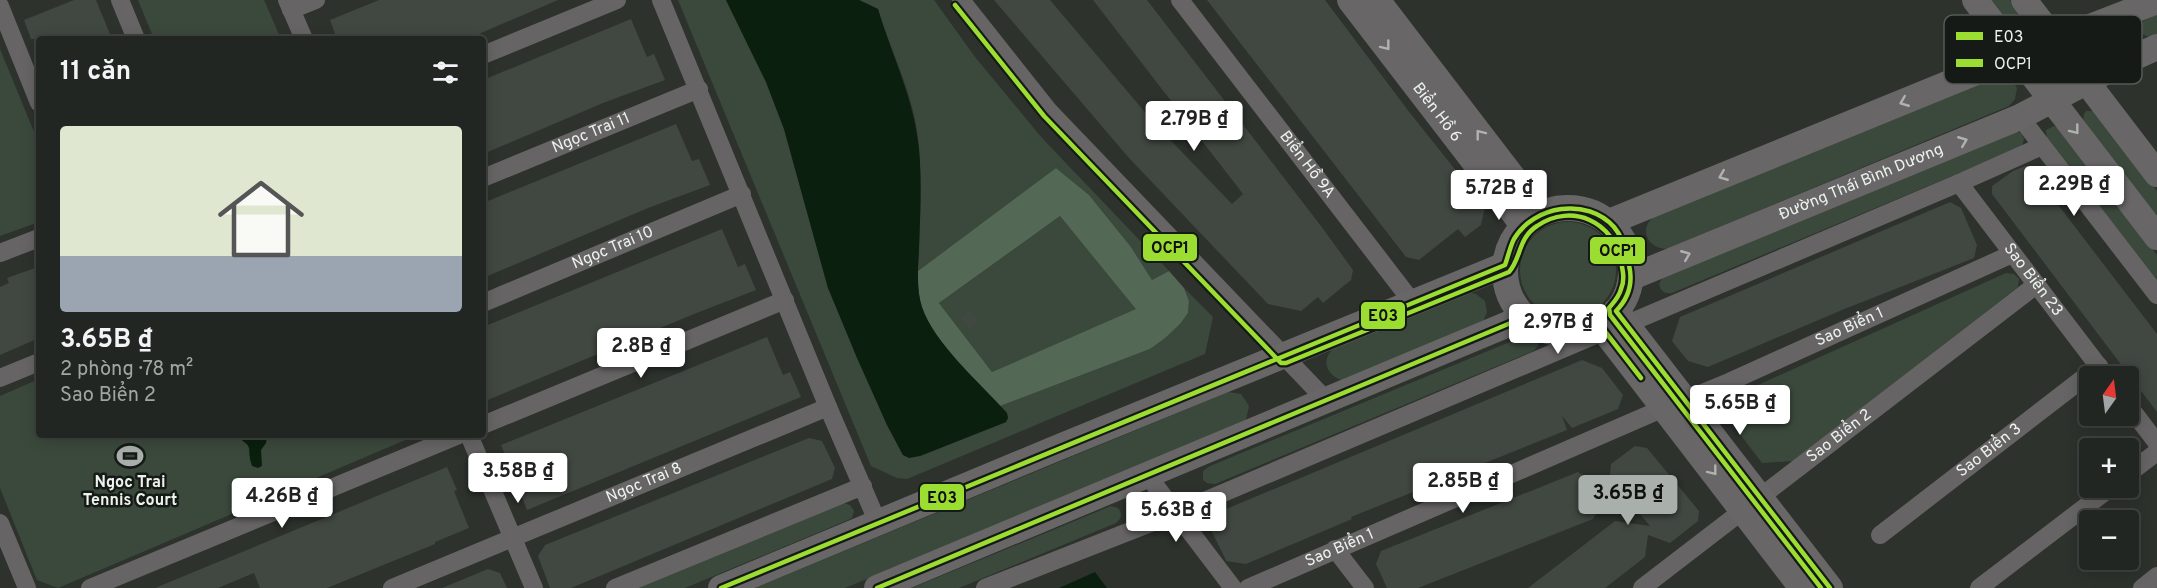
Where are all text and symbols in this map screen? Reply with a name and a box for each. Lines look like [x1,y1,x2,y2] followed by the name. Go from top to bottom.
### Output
[1944,15,2142,84] legend
[1994,28,2024,48] text: E03
[1378,40,1389,51] one-way arrow
[1994,55,2032,75] text: OCP1
[60,56,131,89] text: 11 căn
[429,56,462,89] icon: filters
[1407,79,1466,146] street label: Biển Hồ 6
[1899,95,1910,107] one-way arrow
[1139,101,1249,152] pin: 2.79B ₫
[1160,107,1228,133] text: 2.79B ₫
[549,108,633,158] street label: Ngọc Trai 11
[2068,123,2079,134] one-way arrow
[1275,127,1339,203] street label: Biển Hồ 9A
[1476,130,1487,141] one-way arrow
[1957,136,1968,148] one-way arrow
[1776,140,1946,225] street label: Đường Thái Bình Dương
[207,165,315,273] icon: home
[2019,166,2129,217] pin: 2.29B ₫
[1718,169,1729,181] one-way arrow
[1444,170,1554,221] pin: 5.72B ₫
[2038,172,2110,198] text: 2.29B ₫
[1465,176,1533,202] text: 5.72B ₫
[569,222,657,274] street label: Ngọc Trai 10
[1142,233,1198,262] line badge: OCP1
[1589,236,1646,265] line badge: OCP1
[1151,239,1189,259] text: OCP1
[1999,240,2067,321] street label: Sao Biển 23
[1599,242,1637,262] text: OCP1
[1679,250,1690,262] one-way arrow
[1360,301,1406,330] line badge: E03
[1812,303,1887,352] street label: Sao Biển 1
[1503,304,1613,355] pin: 2.97B ₫
[1368,307,1398,327] text: E03
[1523,310,1593,336] text: 2.97B ₫
[60,324,153,357] text: 3.65B ₫
[592,328,690,379] pin: 2.8B ₫
[611,334,671,360] text: 2.8B ₫
[60,357,193,383] text: 2 phòng · 78 m²
[2079,366,2139,426] north arrow
[2079,366,2139,570] map controls
[60,383,156,409] text: Sao Biển 2
[1685,385,1795,436] pin: 5.65B ₫
[1704,391,1776,417] text: 5.65B ₫
[1803,405,1876,468] street label: Sao Biển 2
[1953,419,2026,482] street label: Sao Biển 3
[2079,438,2139,498] button: +
[115,441,145,471] sports icon: Ngoc Trai Tennis Court
[463,453,573,504] pin: 3.58B ₫
[482,459,554,485] text: 3.58B ₫
[603,459,685,508] street label: Ngọc Trai 8
[1408,463,1518,514] pin: 2.85B ₫
[1705,465,1716,476] one-way arrow
[1427,469,1499,495] text: 2.85B ₫
[83,473,177,511] place label: Ngoc Trai Tennis Court
[1573,475,1683,526] pin: 3.65B ₫
[227,478,337,529] pin: 4.26B ₫
[1592,481,1664,507] text: 3.65B ₫
[919,483,965,511] line badge: E03
[246,484,318,510] text: 4.26B ₫
[927,489,957,509] text: E03
[1121,492,1231,543] pin: 5.63B ₫
[1140,498,1212,524] text: 5.63B ₫
[2079,510,2139,570] button: −
[1302,525,1377,572] street label: Sao Biển 1

